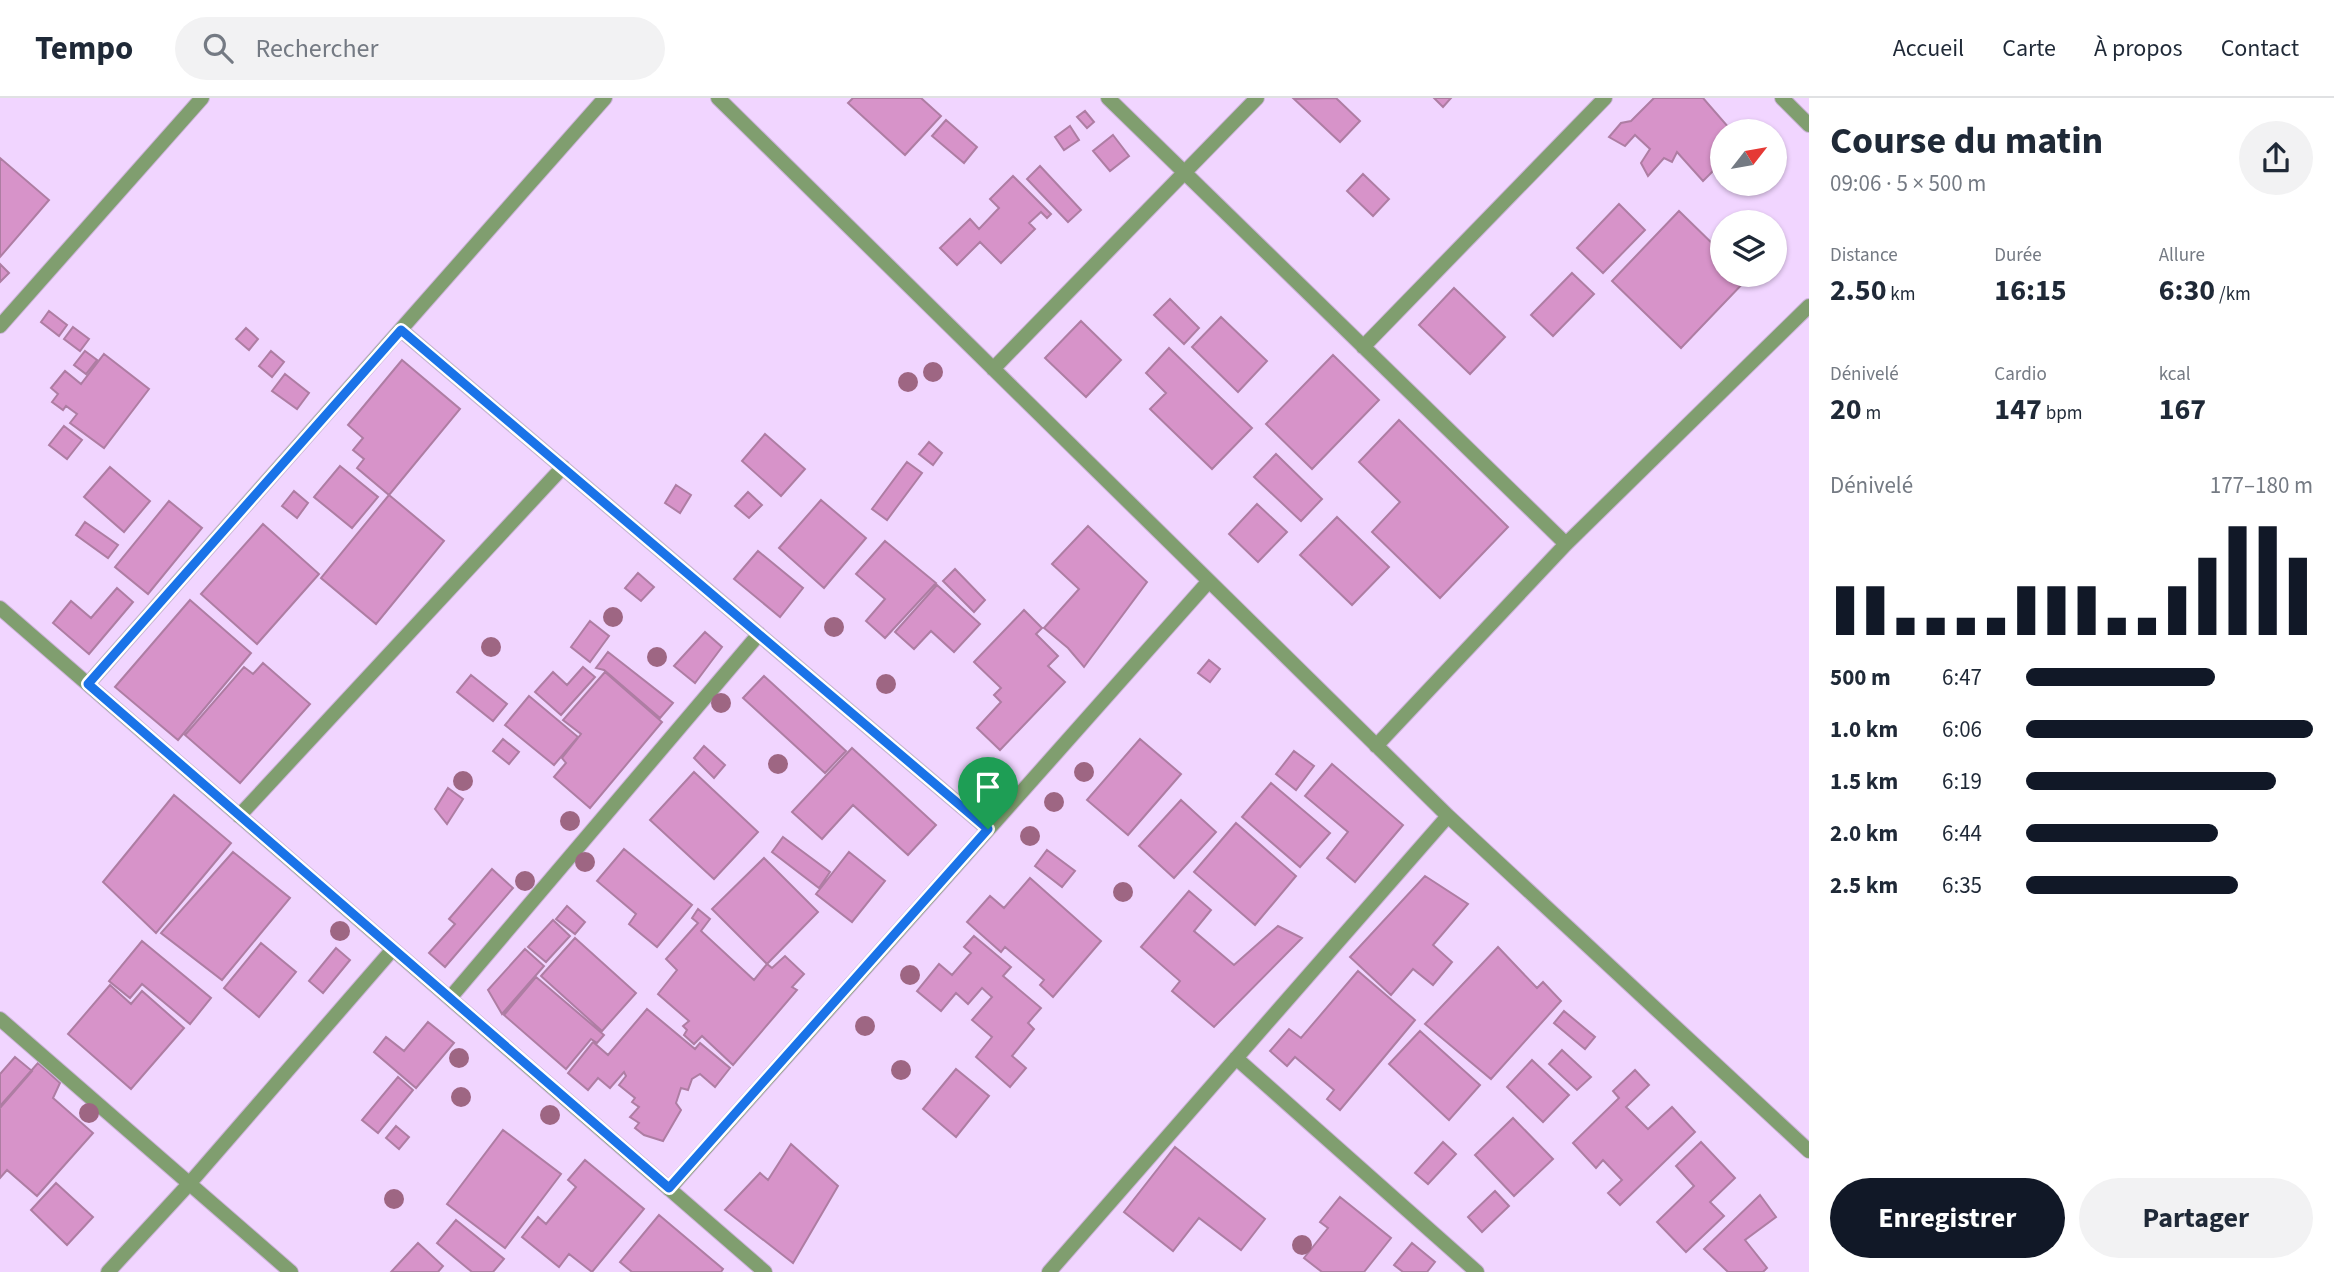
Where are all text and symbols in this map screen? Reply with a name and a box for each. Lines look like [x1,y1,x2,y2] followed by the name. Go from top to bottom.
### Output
[175,17,665,80] search box
[35,25,133,72] text: Tempo
[199,29,237,67] icon: search
[255,30,378,67] text: Rechercher
[1893,31,1964,66] text: Accueil
[2002,31,2056,66] text: Carte
[2094,31,2183,66] text: À propos
[2221,31,2299,66] text: Contact
[1830,114,2103,168] text: Course du matin
[1710,119,1787,196] north arrow
[1710,119,1787,287] map controls
[2239,121,2313,195] button: share
[1830,167,1986,200] text: 09:06 · 5 × 500 m
[1710,210,1787,287] button: layers
[1830,242,1898,269] text: Distance
[1994,242,2042,269] text: Durée
[2159,242,2205,269] text: Allure
[1830,269,1887,312] text: 2.50
[1994,269,2067,312] text: 16:15
[2159,269,2215,312] text: 6:30
[1887,281,1916,308] text: km
[2215,281,2251,308] text: /km
[1830,361,1899,388] text: Dénivelé
[1994,361,2047,388] text: Cardio
[2159,361,2191,388] text: kcal
[1830,388,1862,431] text: 20
[1994,388,2042,431] text: 147
[2159,388,2206,431] text: 167
[1862,400,1881,427] text: m
[2042,400,2082,427] text: bpm
[1830,469,1913,502] text: Dénivelé
[2210,469,2313,502] text: 177–180 m
[1830,661,1891,694] text: 500 m
[1942,661,1982,694] text: 6:47
[1830,713,1898,746] text: 1.0 km
[1942,713,1982,746] text: 6:06
[958,757,1018,829] pin
[1830,765,1898,798] text: 1.5 km
[1942,765,1982,798] text: 6:19
[969,768,1007,806] icon: arrive
[1830,817,1898,850] text: 2.0 km
[1942,817,1982,850] text: 6:44
[1830,869,1898,902] text: 2.5 km
[1942,869,1982,902] text: 6:35
[1830,1178,2065,1258] button: Enregistrer
[2079,1178,2313,1258] button: Partager

